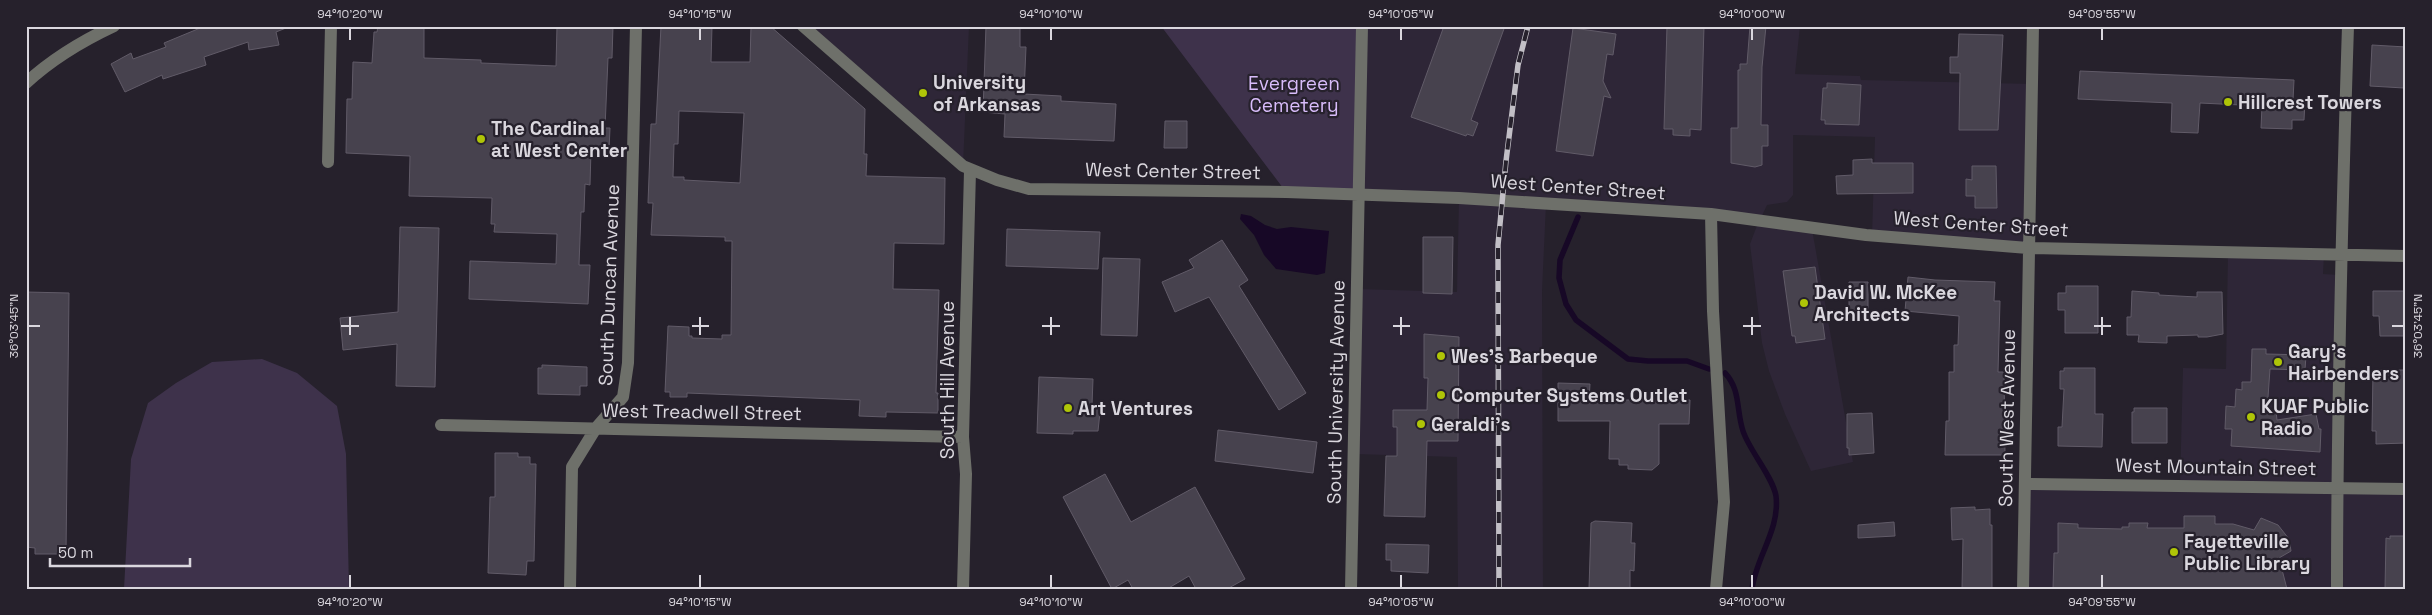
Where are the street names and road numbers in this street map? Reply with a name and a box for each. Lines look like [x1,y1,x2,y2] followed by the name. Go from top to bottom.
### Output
[1085,157,1261,185] street label: West Center Street
[1490,168,1666,206] street label: West Center Street
[593,184,625,386] street label: South Duncan Avenue
[1893,205,2069,243] street label: West Center Street
[1322,280,1350,504] street label: South University Avenue
[935,301,960,459] street label: South Hill Avenue
[1993,329,2021,507] street label: South West Avenue
[602,398,802,426] street label: West Treadwell Street
[2115,453,2317,481] street label: West Mountain Street

